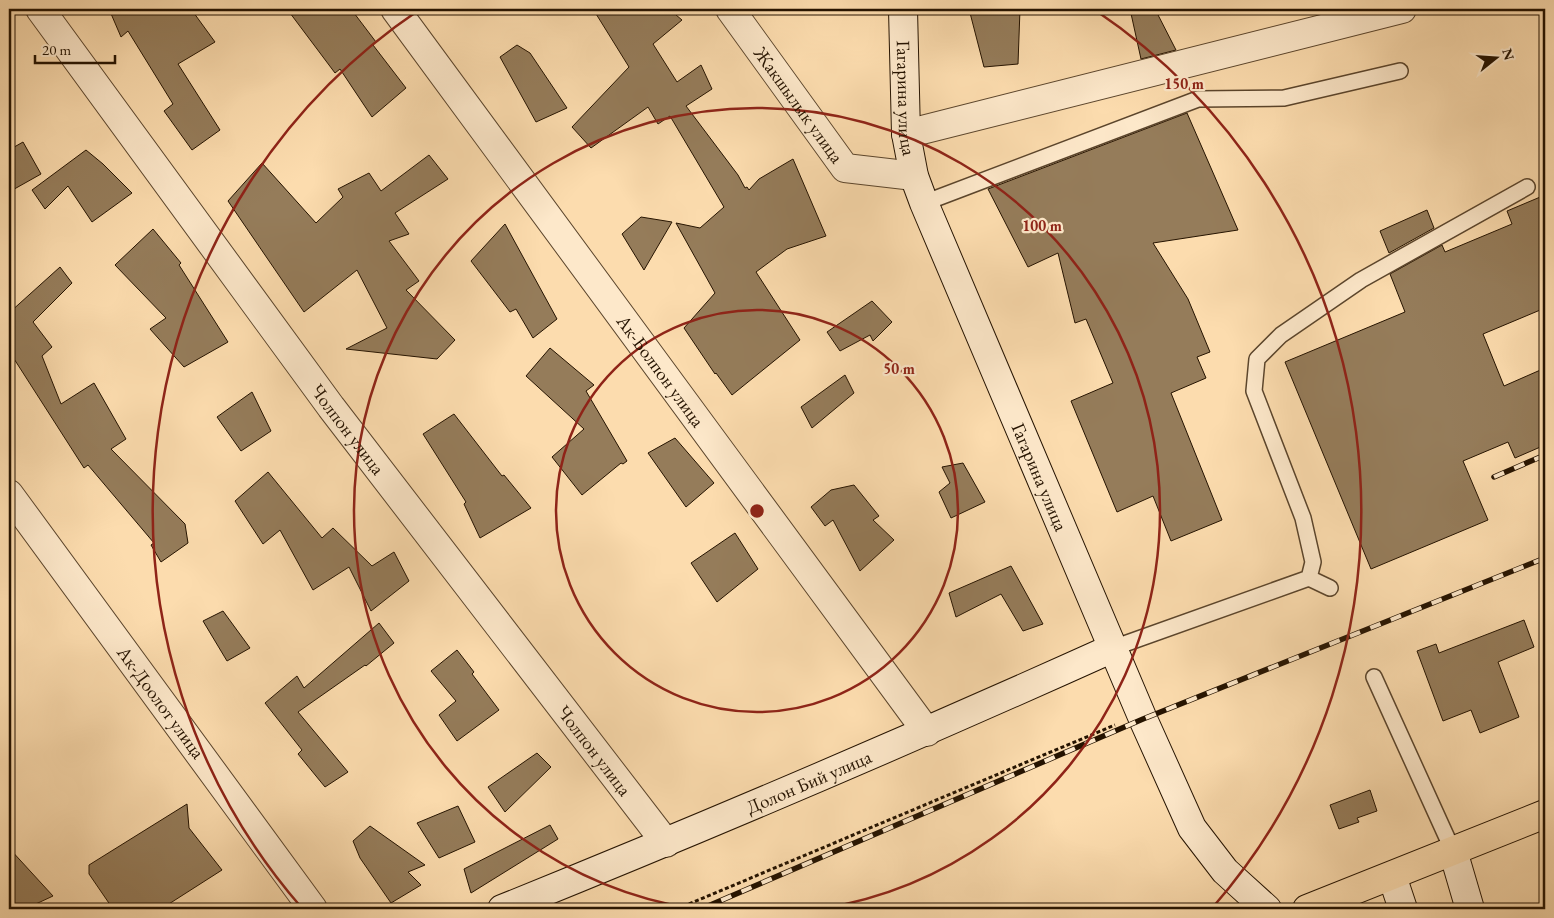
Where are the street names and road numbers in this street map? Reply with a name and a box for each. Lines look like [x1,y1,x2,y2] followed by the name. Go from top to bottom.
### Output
[891,40,922,158] street label: Гагарина улица
[748,41,850,169] street label: Жакшылык улица
[610,309,711,433] street label: Ак-Болпон улица
[305,379,391,480] street label: Чолпон улица
[1006,419,1074,535] street label: Гагарина улица
[111,640,211,764] street label: Ак-Доолот улица
[552,700,637,801] street label: Чолпон улица
[742,744,876,820] street label: Долон Бий улица

